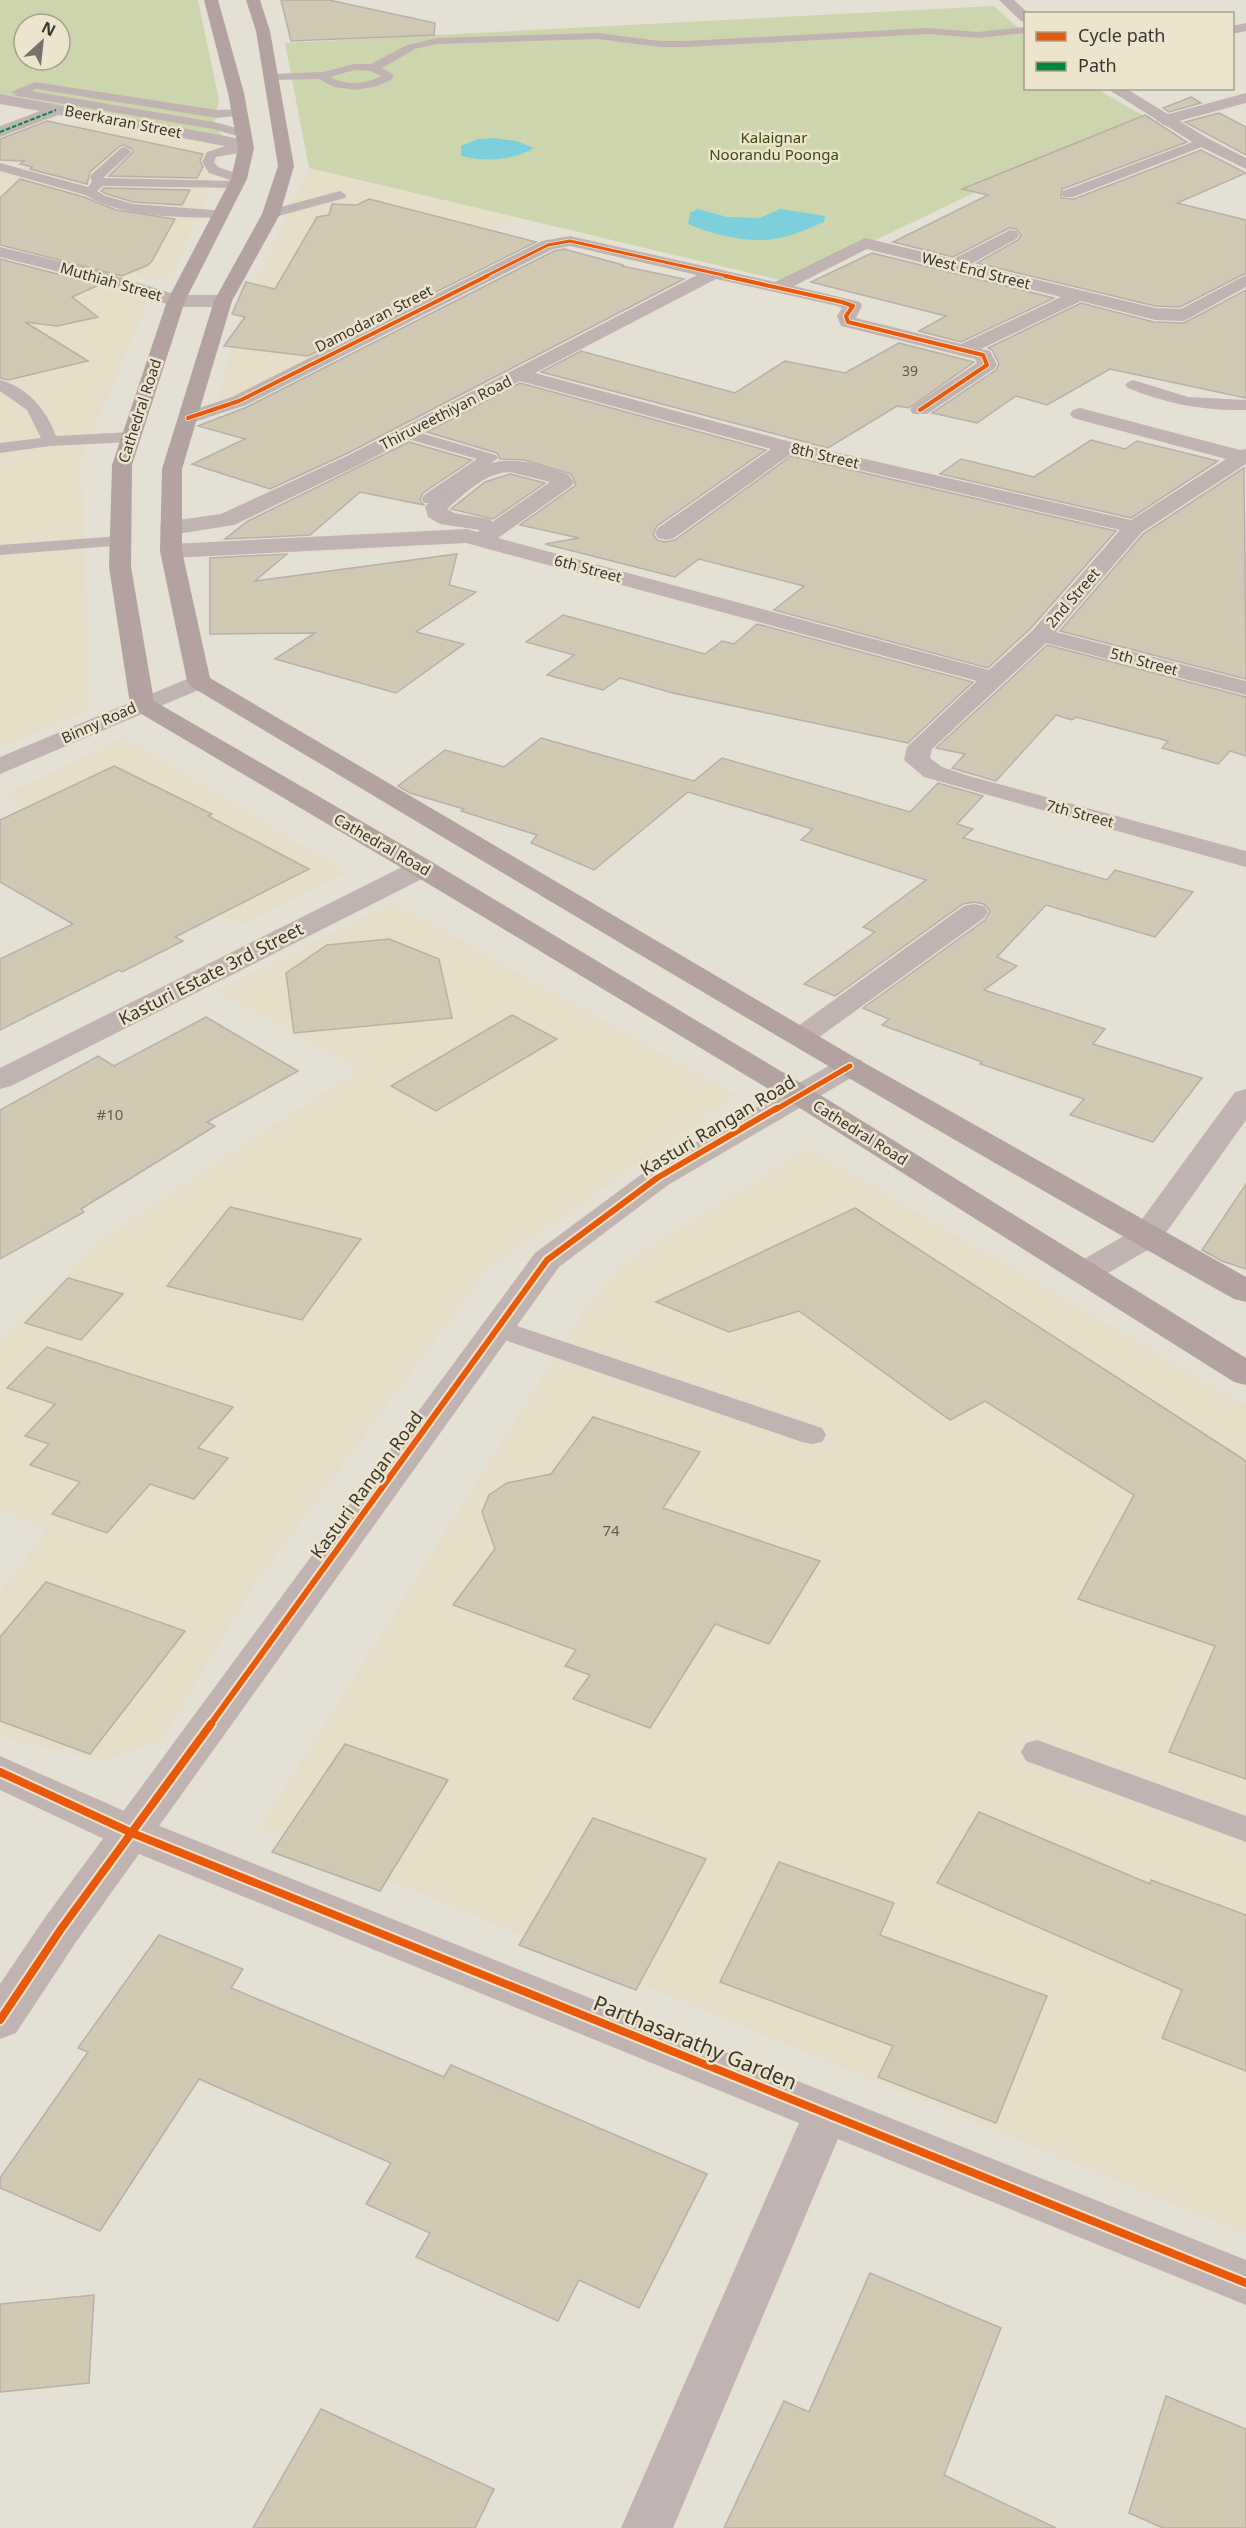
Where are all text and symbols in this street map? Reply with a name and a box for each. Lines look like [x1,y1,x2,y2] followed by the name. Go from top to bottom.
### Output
[12,12,72,72] north arrow
[1024,12,1234,90] legend
[38,16,60,41] text: N
[1078,23,1165,47] text: Cycle path
[1078,53,1117,77] text: Path
[63,100,184,142] street label: Beerkaran Street
[709,127,839,164] park label: Kalaignar Noorandu Poonga
[920,247,1033,293] street label: West End Street
[58,257,165,305] street label: Muthiah Street
[311,280,436,356] street label: Damodaran Street
[113,356,165,465] street label: Cathedral Road
[902,361,918,380] house number: 39
[376,370,515,454] street label: Thiruveethiyan Road
[789,438,862,473] street label: 8th Street
[552,549,625,587] street label: 6th Street
[1041,563,1104,631] street label: 2nd Street
[1108,642,1181,680] street label: 5th Street
[58,697,139,747] street label: Binny Road
[1044,794,1117,832] street label: 7th Street
[331,808,434,880] street label: Cathedral Road
[114,916,307,1030] street label: Kasturi Estate 3rd Street
[635,1069,799,1181] street label: Kasturi Rangan Road
[809,1095,912,1169] street label: Cathedral Road
[97,1104,123,1124] house number: #10
[304,1406,428,1563] street label: Kasturi Rangan Road
[602,1520,620,1540] house number: 74
[589,1988,801,2096] street label: Parthasarathy Garden

